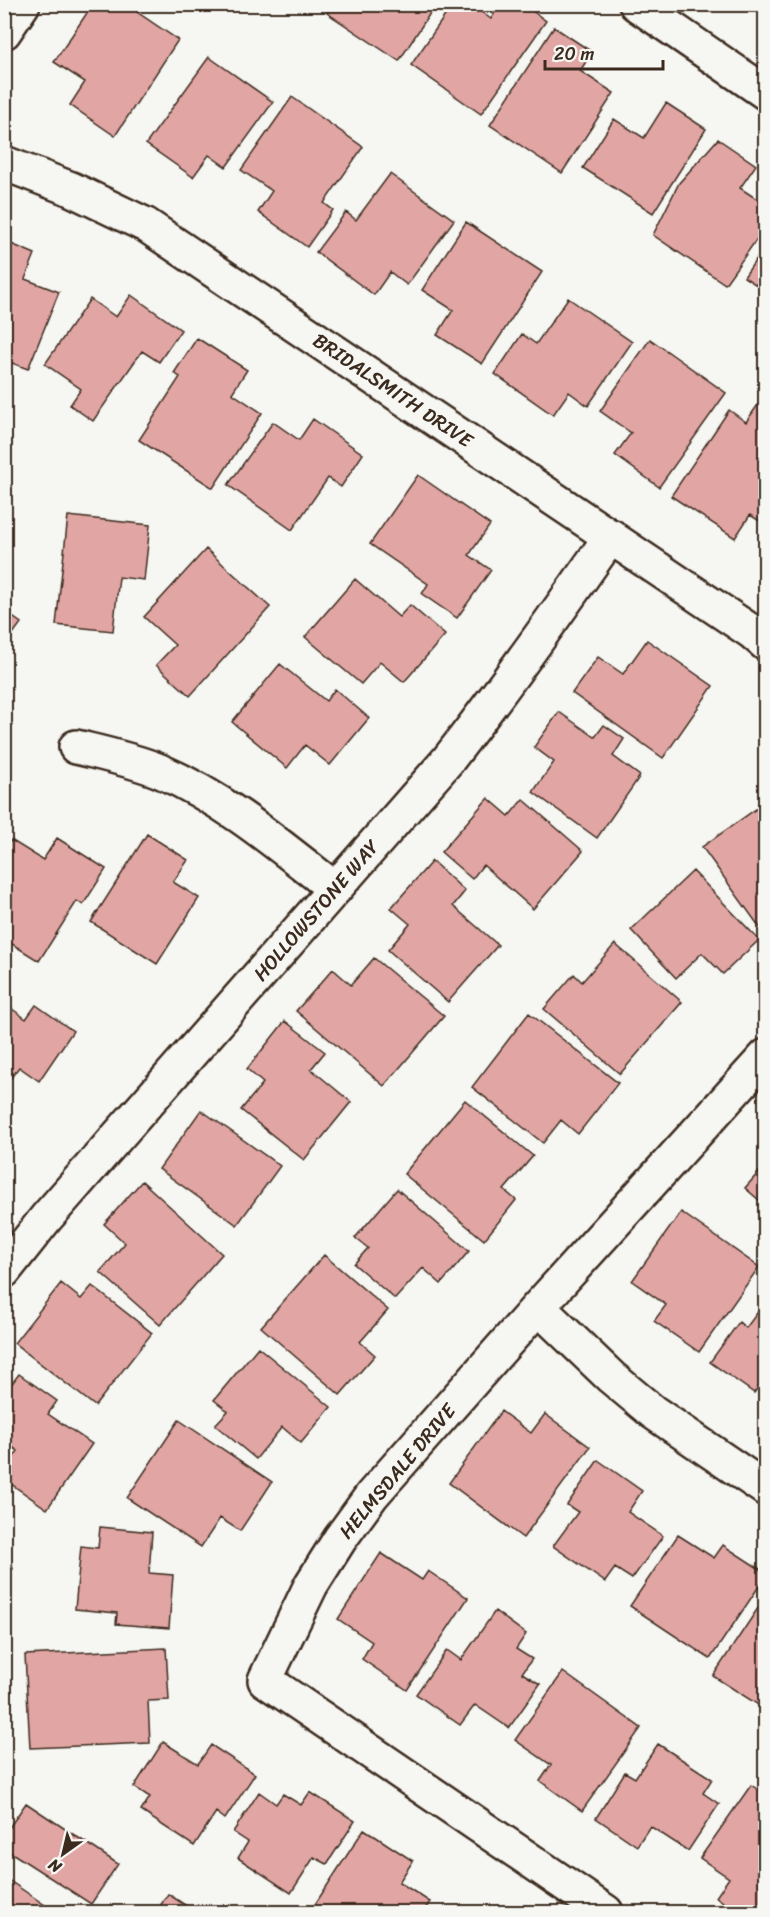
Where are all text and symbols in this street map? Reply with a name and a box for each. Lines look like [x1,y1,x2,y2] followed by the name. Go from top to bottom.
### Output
[545,33,664,71] scale bar
[554,38,594,70] text: 20 m
[305,324,482,458] street label: BRIDALSMITH DRIVE
[244,830,389,989] street label: HOLLOWSTONE WAY
[330,1394,466,1547] street label: HELMSDALE DRIVE
[33,1824,93,1884] north arrow
[41,1850,68,1882] text: N

